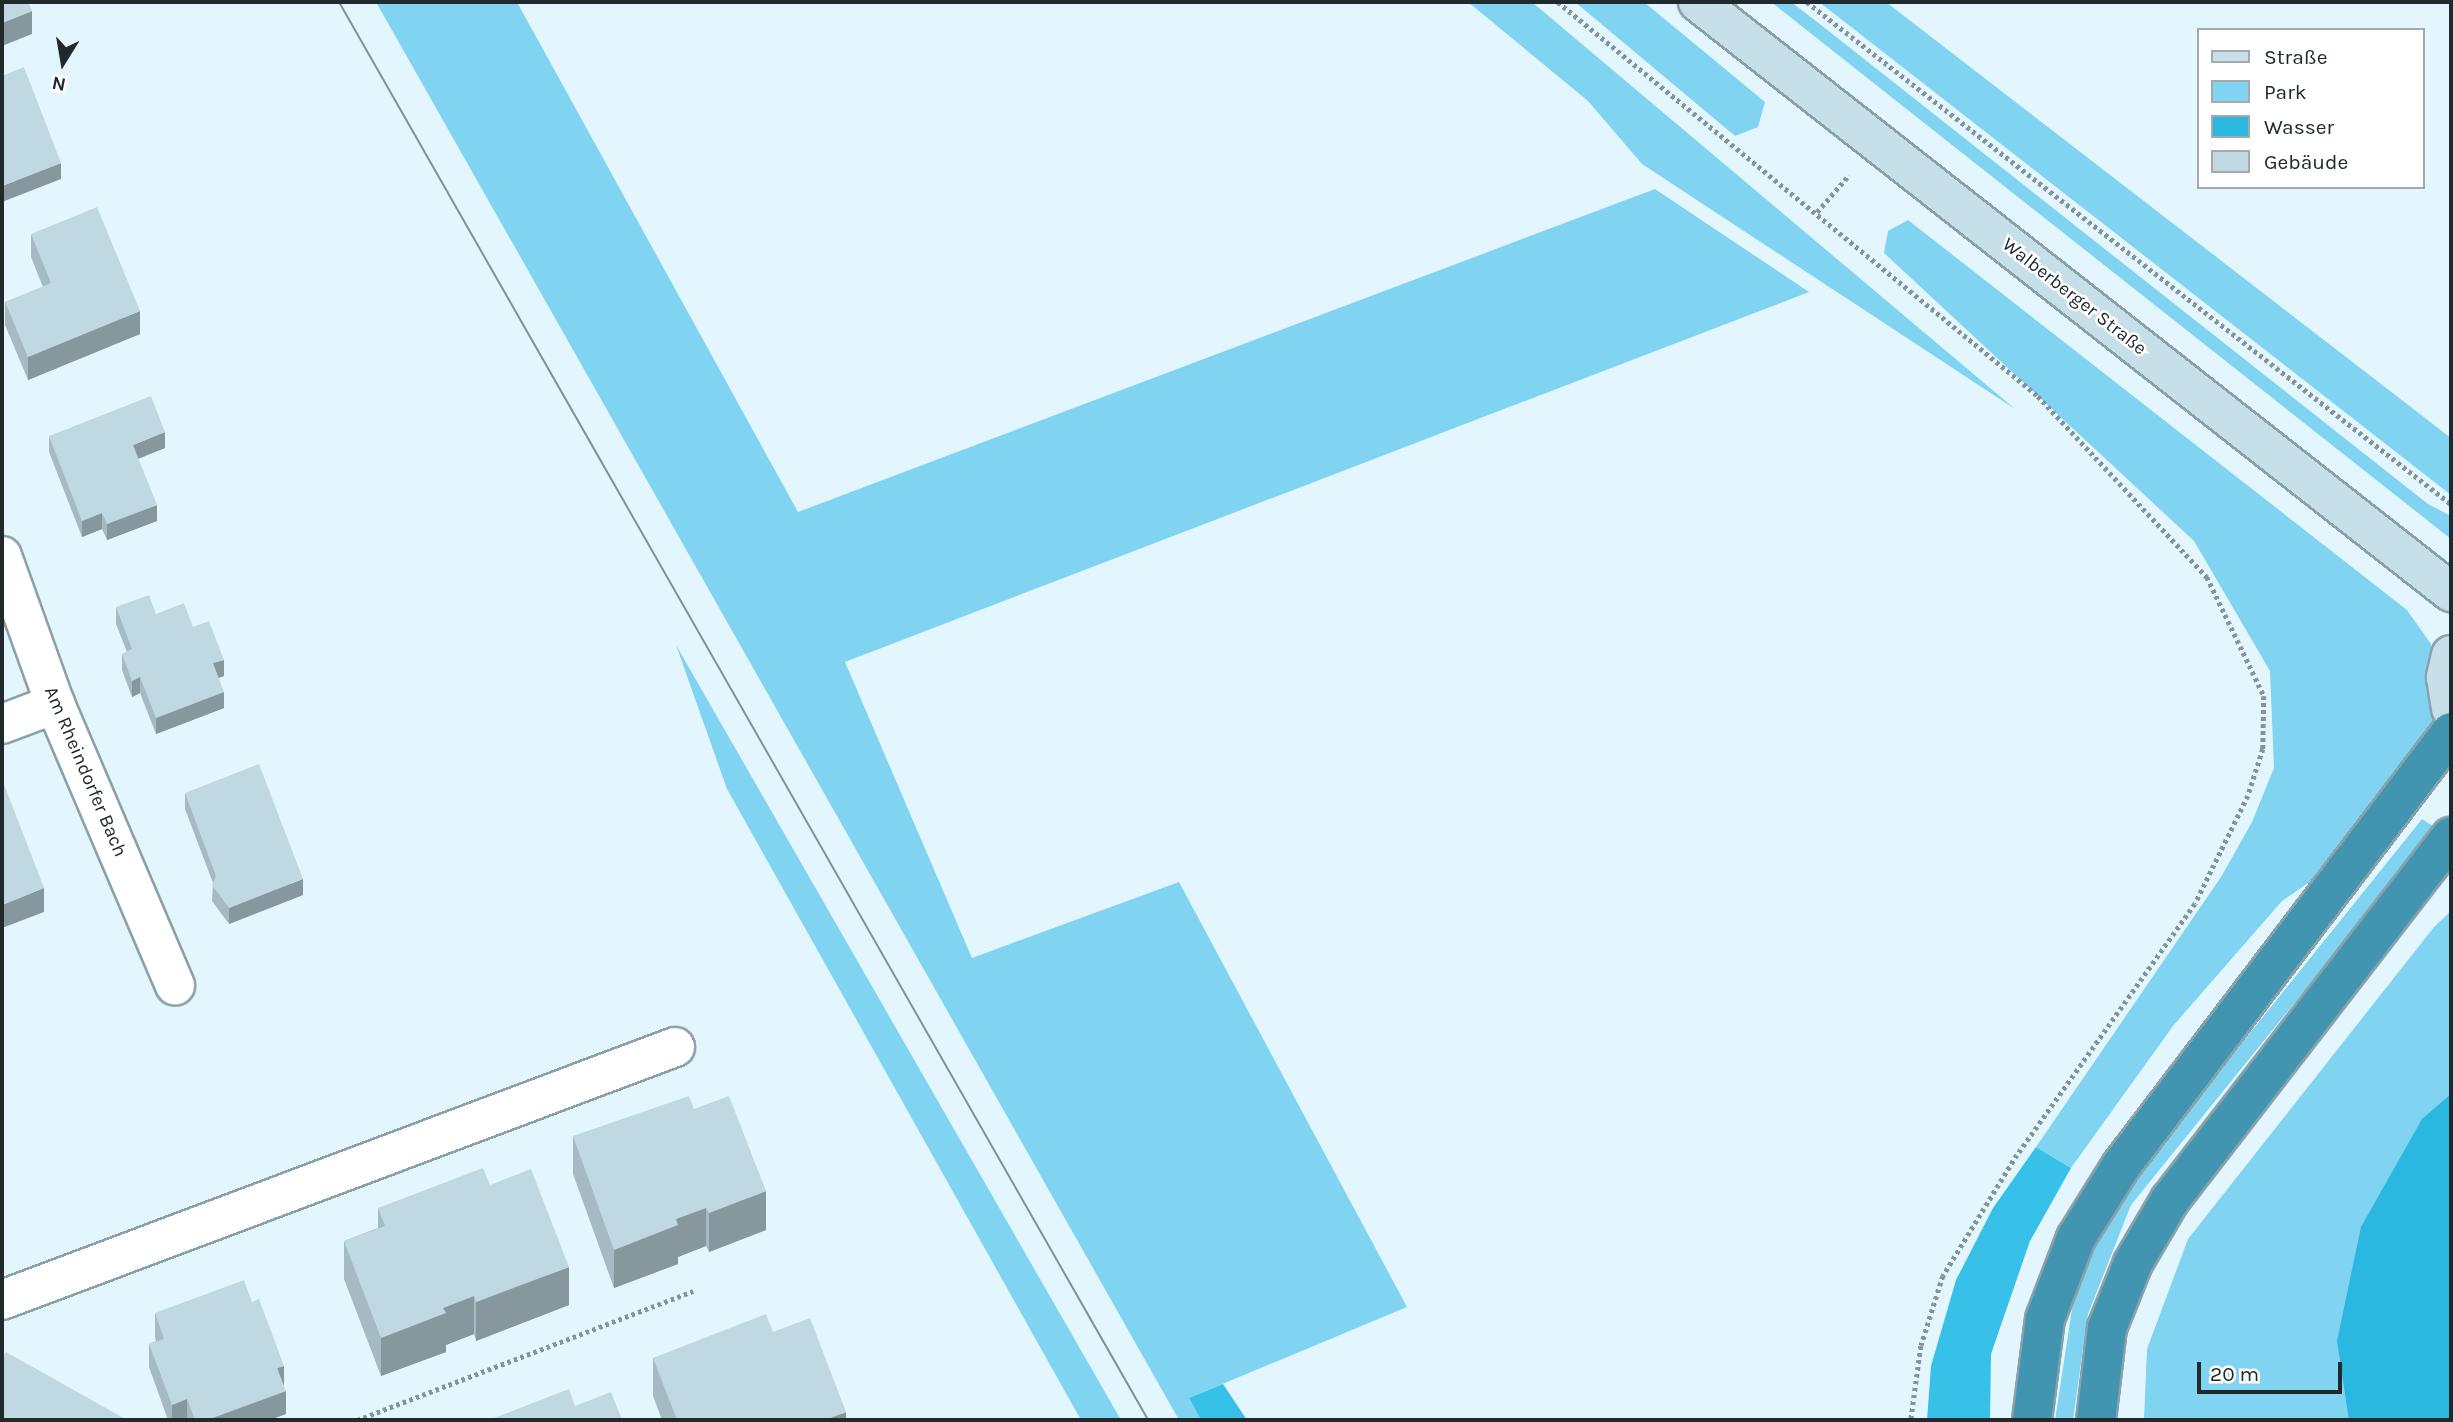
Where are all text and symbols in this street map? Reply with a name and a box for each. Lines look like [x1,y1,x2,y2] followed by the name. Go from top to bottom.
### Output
[28,28,98,98] north arrow
[2198,28,2425,189] legend
[2264,45,2327,69] text: Straße
[50,72,68,96] text: N
[2264,80,2307,104] text: Park
[2264,115,2334,139] text: Wasser
[2264,150,2348,174] text: Gebäude
[1997,234,2151,360] street label: Walberberger Straße
[39,683,131,861] street label: Am Rheindorfer Bach
[2201,1348,2346,1392] scale bar
[2210,1362,2259,1386] text: 20 m

